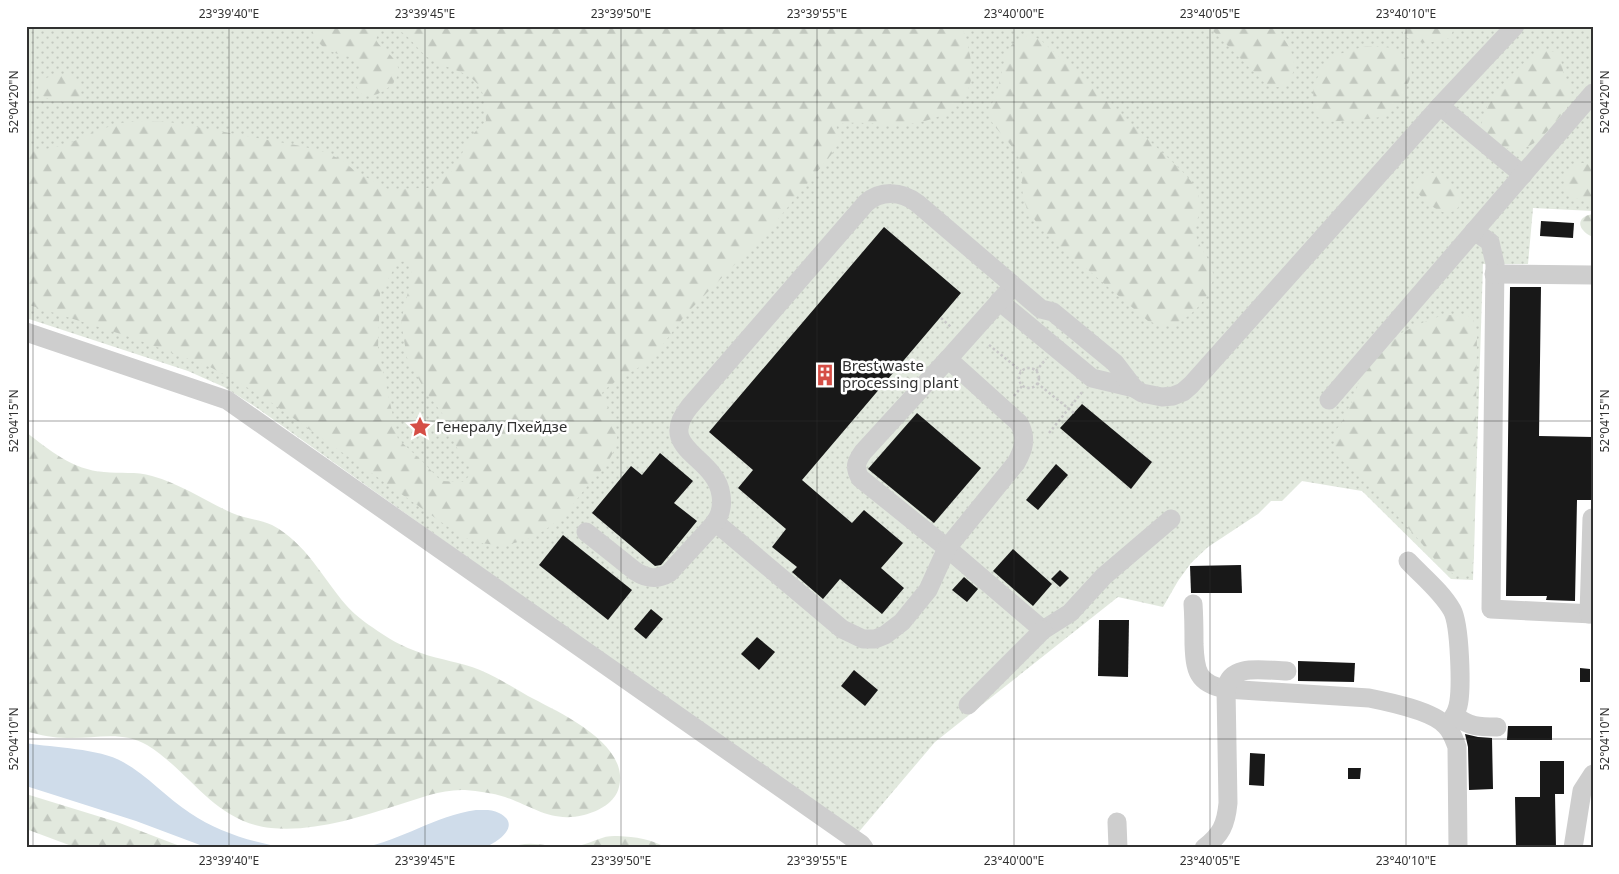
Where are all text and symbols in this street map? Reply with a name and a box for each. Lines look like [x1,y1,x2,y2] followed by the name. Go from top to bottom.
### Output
[199,5,259,22] text: 23°39'40"E
[395,5,455,22] text: 23°39'45"E
[591,5,651,22] text: 23°39'50"E
[787,5,847,22] text: 23°39'55"E
[984,5,1044,22] text: 23°40'00"E
[1180,5,1240,22] text: 23°40'05"E
[1376,5,1436,22] text: 23°40'10"E
[5,70,22,134] text: 52°04'20"N
[1596,70,1613,134] text: 52°04'20"N
[842,355,959,392] place label: Brest waste processing plant
[812,362,838,388] building icon: Brest waste processing plant
[5,389,22,453] text: 52°04'15"N
[1596,389,1613,453] text: 52°04'15"N
[407,414,433,440] place icon: Генералу Пхейдзе
[436,416,567,436] place label: Генералу Пхейдзе
[5,707,22,771] text: 52°04'10"N
[1596,707,1613,771] text: 52°04'10"N
[199,852,259,869] text: 23°39'40"E
[395,852,455,869] text: 23°39'45"E
[591,852,651,869] text: 23°39'50"E
[787,852,847,869] text: 23°39'55"E
[984,852,1044,869] text: 23°40'00"E
[1180,852,1240,869] text: 23°40'05"E
[1376,852,1436,869] text: 23°40'10"E

